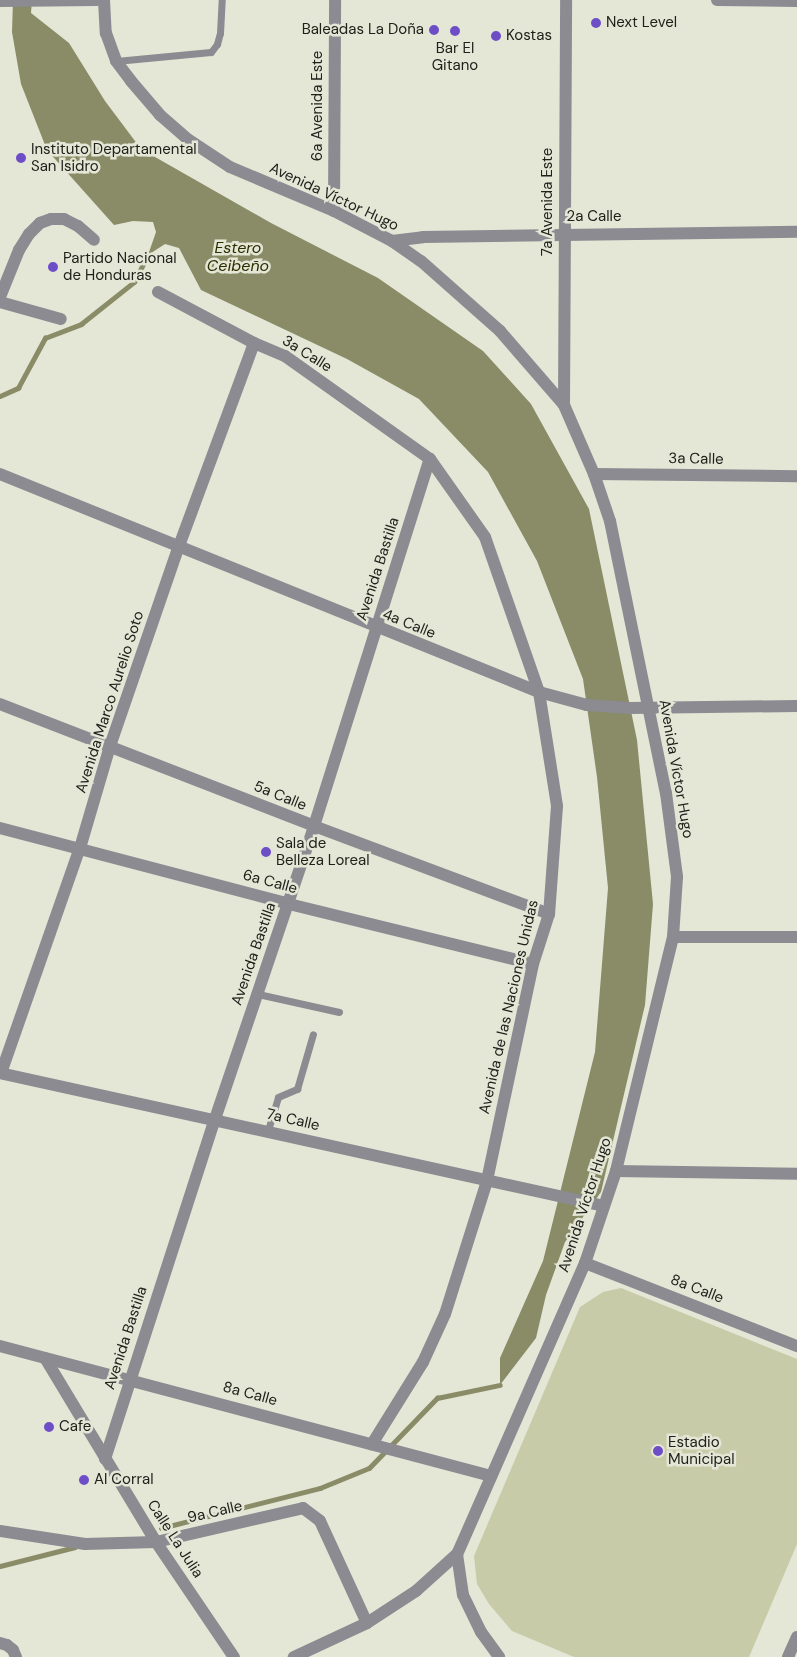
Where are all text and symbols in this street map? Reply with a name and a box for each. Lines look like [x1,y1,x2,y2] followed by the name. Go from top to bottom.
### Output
[606,14,677,32] place label: Next Level
[590,17,602,29] marker: Next Level
[302,21,424,39] place label: Baleadas La Doña
[428,24,440,36] marker: Baleadas La Doña
[449,25,461,37] marker: Bar El Gitano
[506,27,552,45] place label: Kostas
[490,30,502,42] marker: Kostas
[432,39,478,74] place label: Bar El Gitano
[309,51,327,161] street label: 6a Avenida Este
[31,140,197,175] place label: Instituto Departamental San Isidro
[539,148,557,256] street label: 7a Avenida Este
[15,152,27,164] marker: Instituto Departamental San Isidro
[266,159,402,235] street label: Avenida Víctor Hugo
[567,208,621,226] street label: 2a Calle
[207,238,269,276] water label: Estero Ceibeño
[63,249,177,284] place label: Partido Nacional de Honduras
[47,261,59,273] marker: Partido Nacional de Honduras
[279,332,335,376] street label: 3a Calle
[668,450,724,468] street label: 3a Calle
[353,515,403,623] street label: Avenida Bastilla
[380,605,438,643] street label: 4a Calle
[72,609,148,795] street label: Avenida Marco Aurelio Soto
[655,698,697,840] street label: Avenida Víctor Hugo
[251,777,309,815] street label: 5a Calle
[276,834,370,869] place label: Sala de Belleza Loreal
[260,846,272,858] marker: Sala de Belleza Loreal
[241,866,299,898] street label: 6a Calle
[476,898,542,1116] street label: Avenida de las Naciones Unidas
[228,900,280,1008] street label: Avenida Bastilla
[265,1105,321,1135] street label: 7a Calle
[555,1135,615,1275] street label: Avenida Víctor Hugo
[668,1271,726,1307] street label: 8a Calle
[101,1284,151,1392] street label: Avenida Bastilla
[221,1378,279,1410] street label: 8a Calle
[59,1418,91,1436] place label: Cafe
[43,1421,55,1433] marker: Cafe
[668,1433,734,1468] place label: Estadio Municipal
[652,1445,664,1457] marker: Estadio Municipal
[94,1471,154,1489] place label: Al Corral
[78,1474,90,1486] marker: Al Corral
[143,1497,207,1581] street label: Calle La Julia
[186,1497,244,1527] street label: 9a Calle

